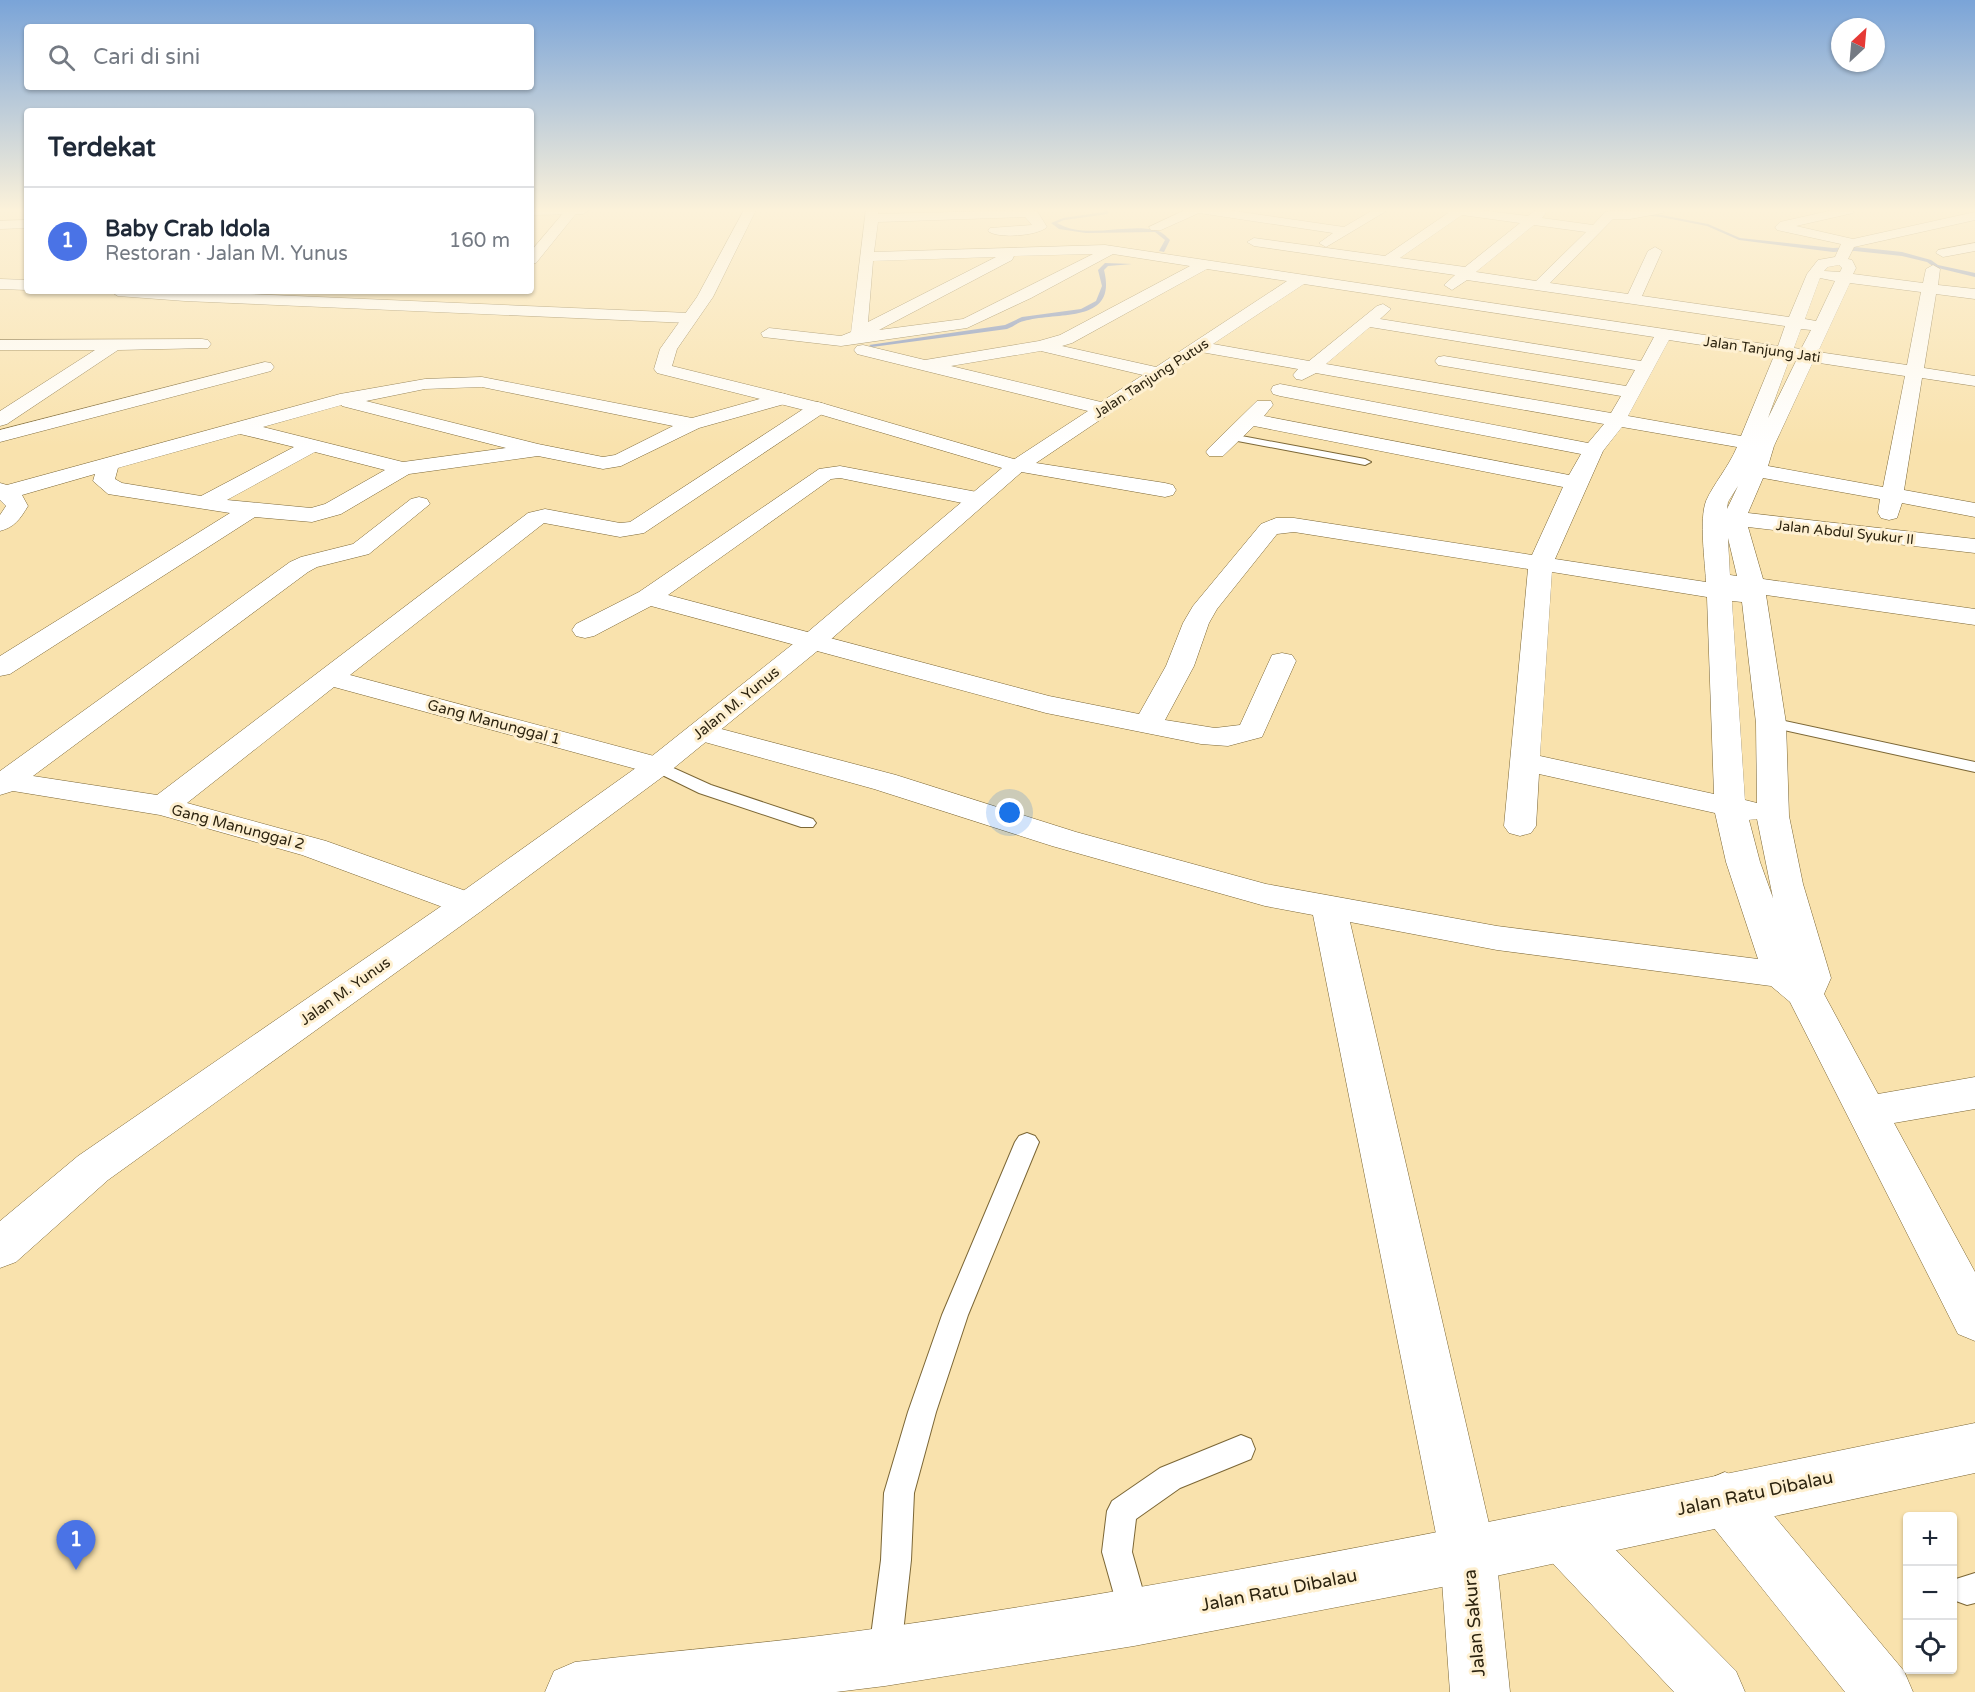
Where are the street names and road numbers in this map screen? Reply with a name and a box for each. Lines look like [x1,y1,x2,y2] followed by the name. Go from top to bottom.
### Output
[1702,333,1821,366] street label: Jalan Tanjung Jati
[1091,335,1212,422] street label: Jalan Tanjung Putus
[1775,517,1915,548] street label: Jalan Abdul Syukur II
[689,663,783,743] street label: Jalan M. Yunus
[426,696,562,748] street label: Gang Manunggal 1
[170,801,306,853] street label: Gang Manunggal 2
[296,953,394,1029] street label: Jalan M. Yunus
[1675,1466,1835,1520] street label: Jalan Ratu Dibalau
[1199,1564,1359,1616] street label: Jalan Ratu Dibalau
[1458,1568,1490,1678] street label: Jalan Sakura

